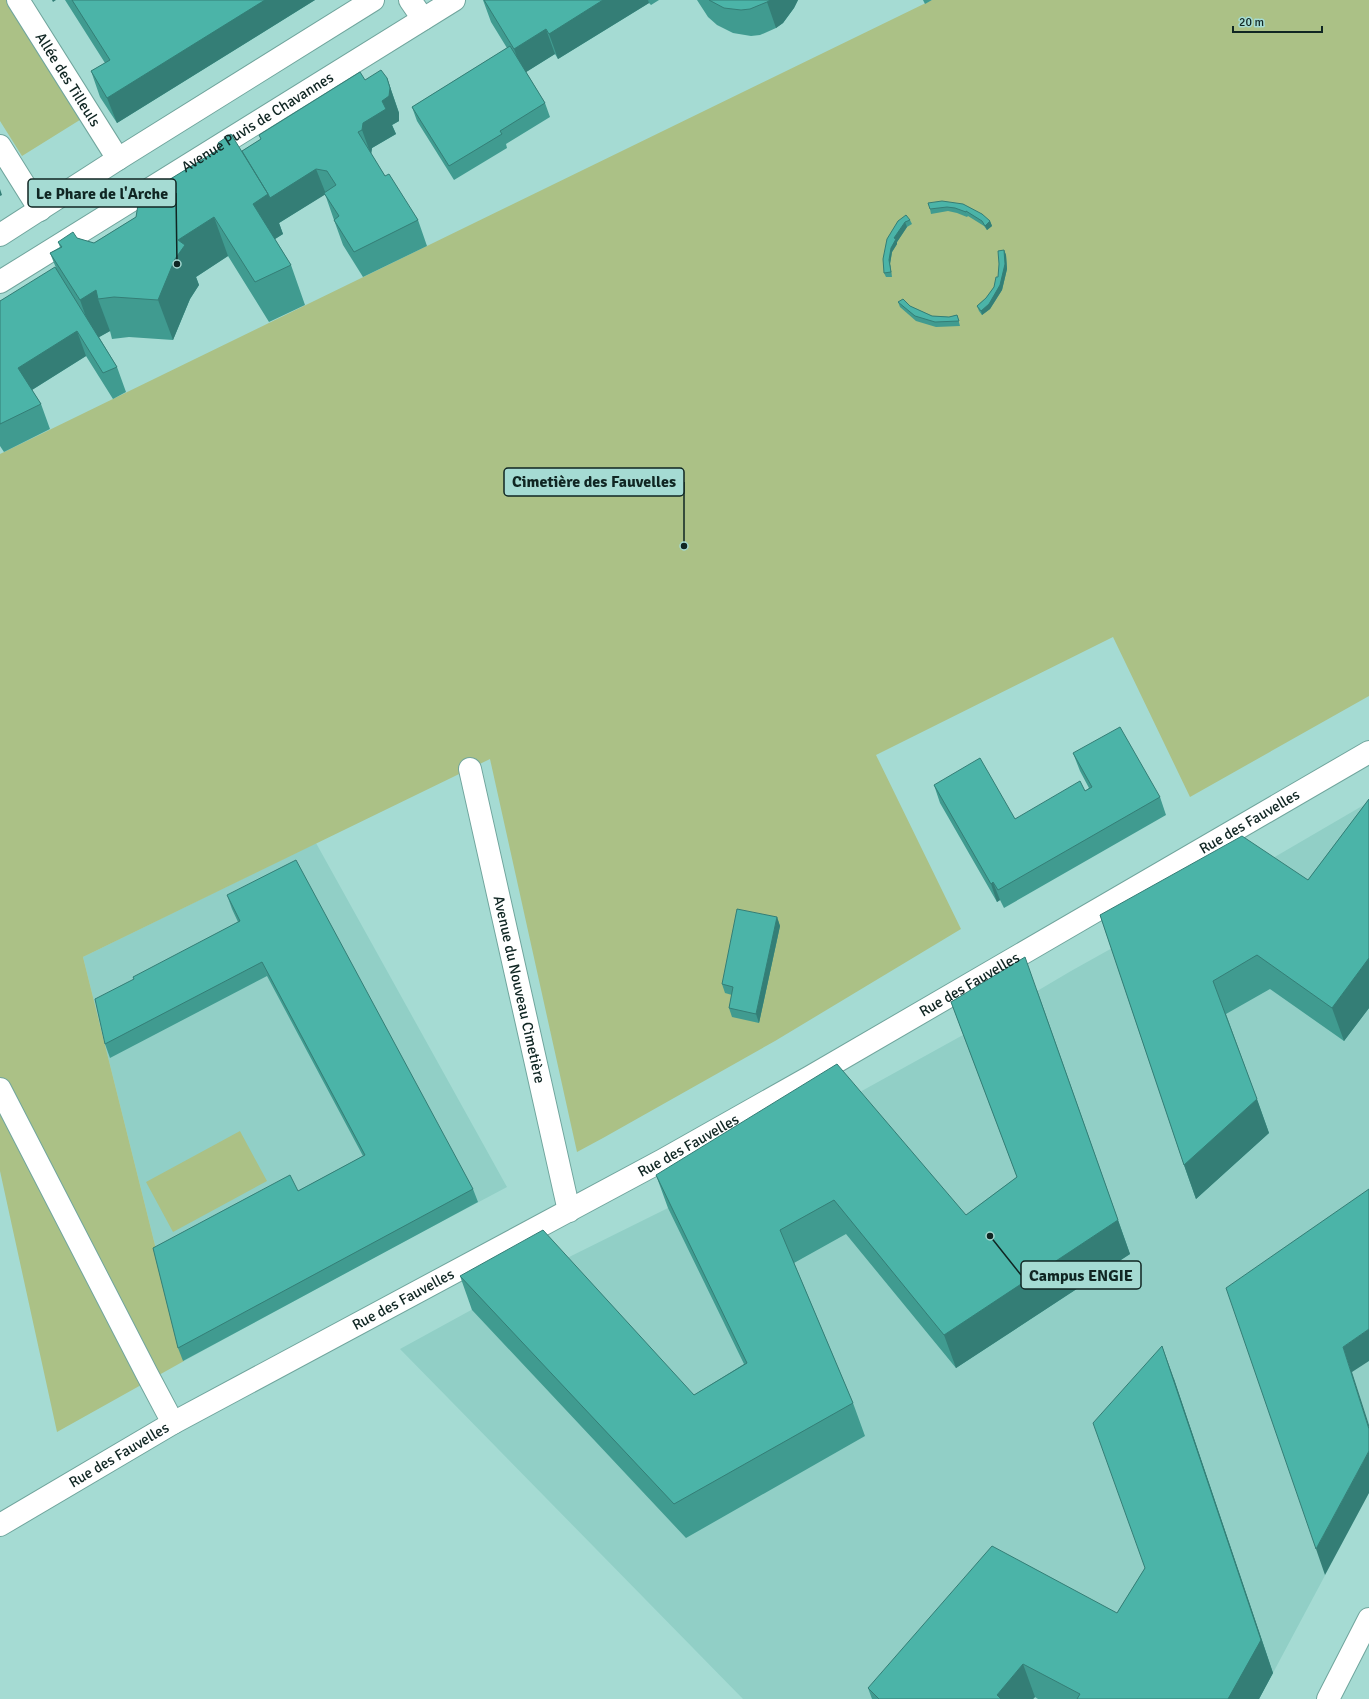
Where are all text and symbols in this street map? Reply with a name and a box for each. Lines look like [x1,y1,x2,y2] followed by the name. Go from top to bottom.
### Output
[1233,8,1322,34] scale bar
[1239,15,1264,30] text: 20 m
[32,29,105,130] street label: Allée des Tilleuls
[178,68,337,176] street label: Avenue Puvis de Chavannes
[28,179,176,207] callout: Le Phare de l'Arche
[36,184,168,204] text: Le Phare de l'Arche
[504,468,684,496] callout: Cimetière des Fauvelles
[512,472,676,492] text: Cimetière des Fauvelles
[1196,785,1303,858] street label: Rue des Fauvelles
[490,894,549,1085] street label: Avenue du Nouveau Cimetière
[916,948,1023,1021] street label: Rue des Fauvelles
[635,1110,742,1181] street label: Rue des Fauvelles
[1021,1261,1141,1289] callout: Campus ENGIE
[349,1265,458,1334] street label: Rue des Fauvelles
[1029,1266,1133,1286] text: Campus ENGIE
[66,1418,172,1491] street label: Rue des Fauvelles

